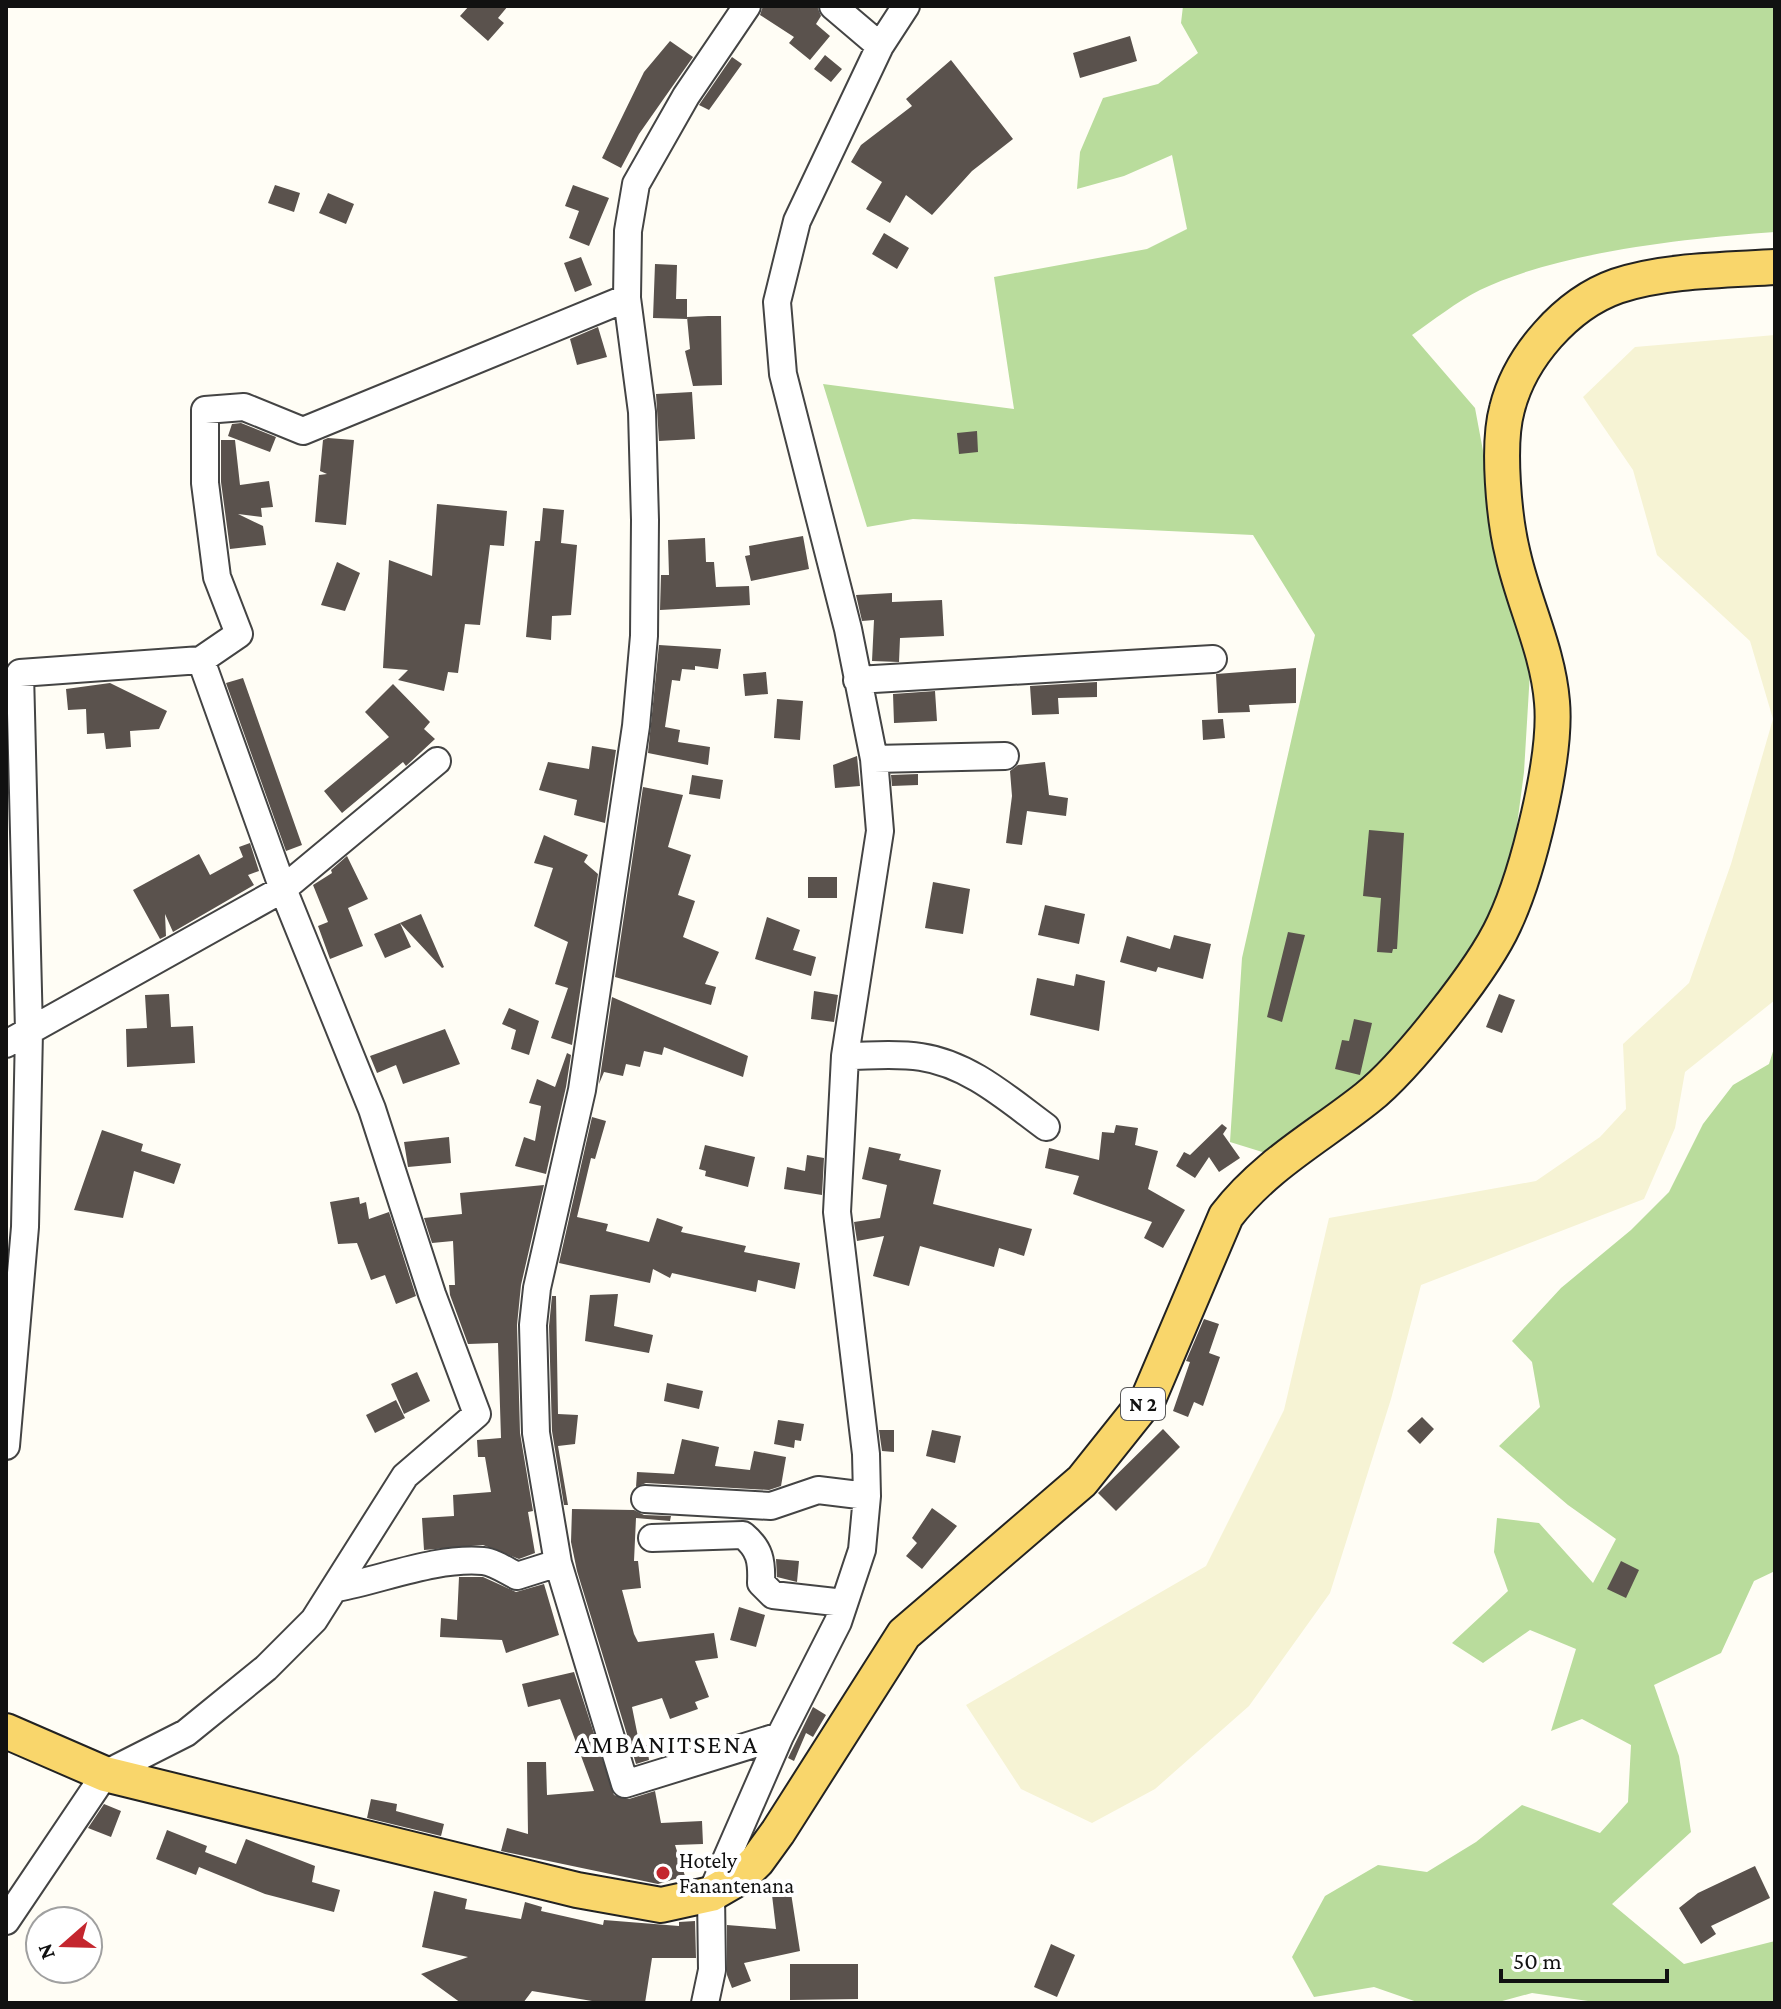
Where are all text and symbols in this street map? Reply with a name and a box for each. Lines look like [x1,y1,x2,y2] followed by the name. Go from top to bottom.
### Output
[1121,1388,1165,1420] road number: N 2
[575,1730,759,1759] district label: AMBANITSENA
[679,1848,794,1898] place label: Hotely Fanantenana
[654,1864,672,1882] marker: Hotely Fanantenana
[24,1905,104,1985] north arrow
[1501,1933,1667,1983] scale bar
[31,1940,60,1963] text: N
[1513,1947,1562,1974] text: 50 m

